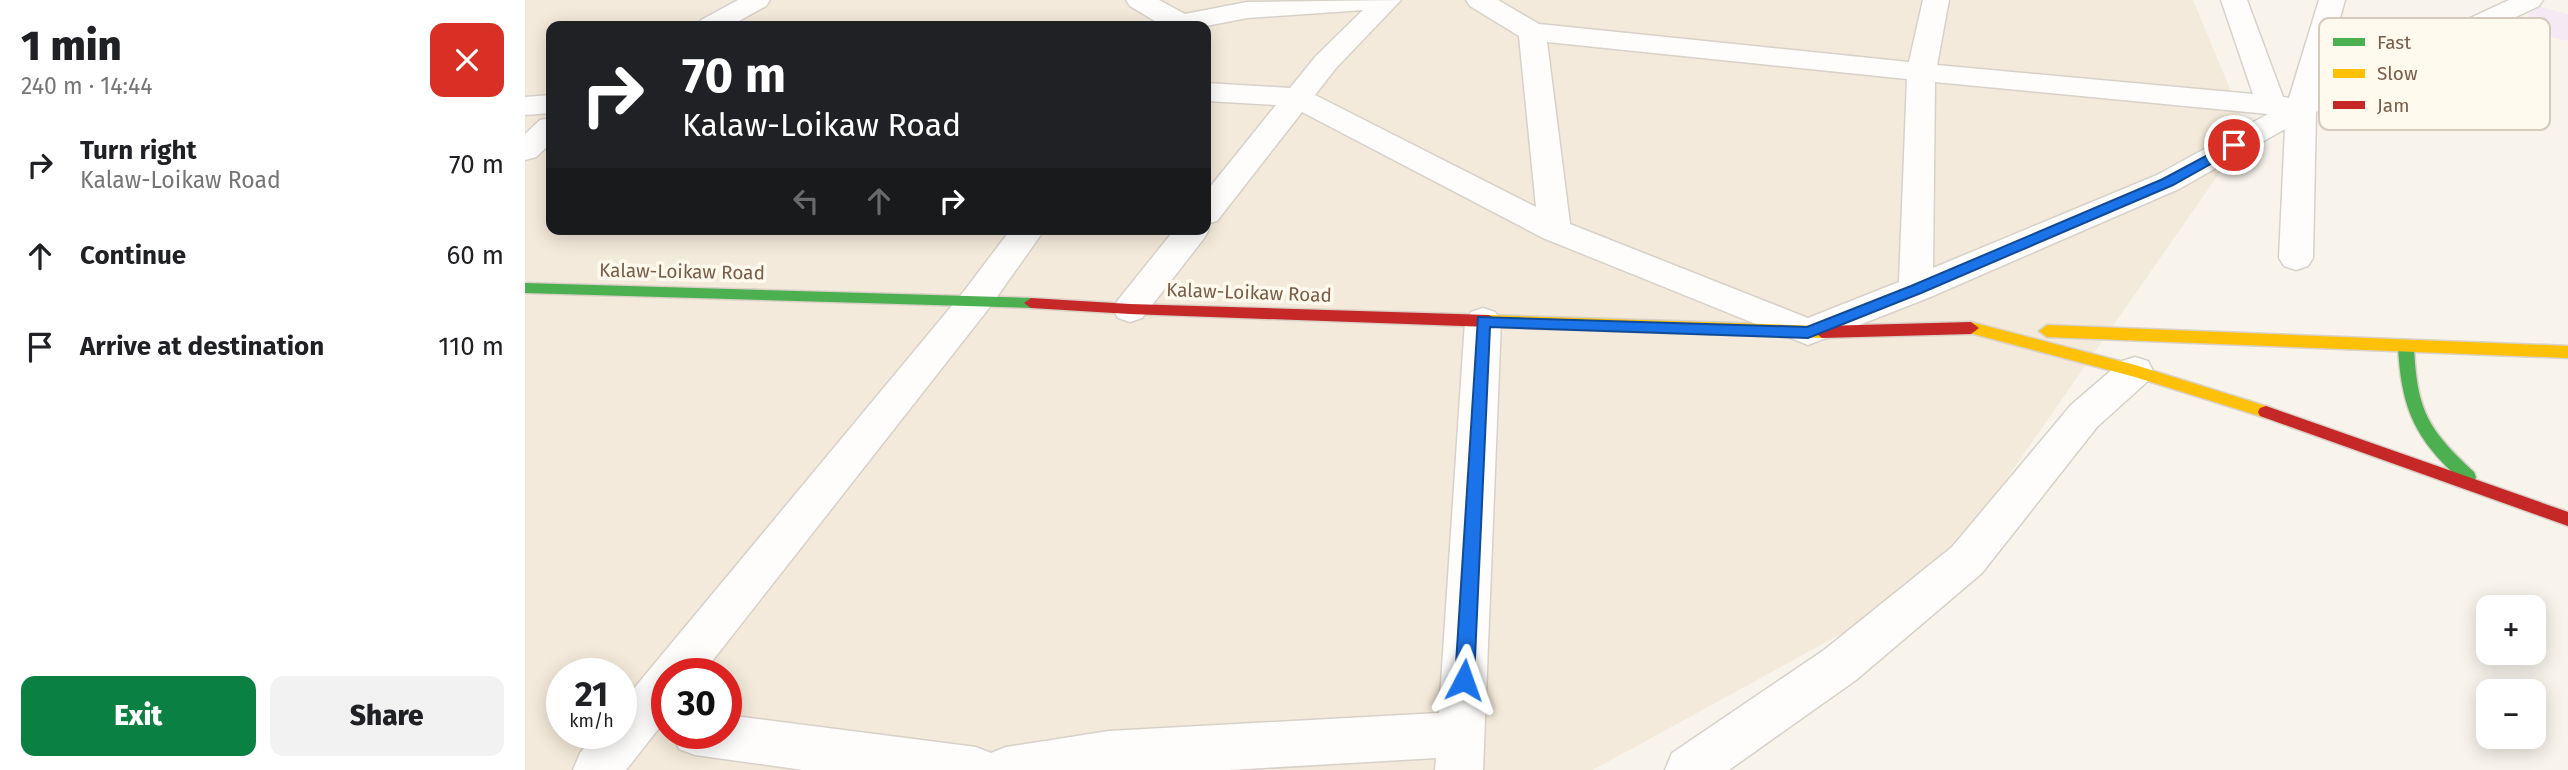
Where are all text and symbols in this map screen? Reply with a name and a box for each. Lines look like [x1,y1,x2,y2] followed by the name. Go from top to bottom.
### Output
[2319,18,2550,130] legend
[21,21,122,71] text: 1 min
[430,23,504,97] button: close
[2377,31,2411,54] text: Fast
[682,46,786,105] text: 70 m
[567,49,658,140] icon: right
[2377,62,2418,85] text: Slow
[21,72,152,100] text: 240 m · 14:44
[2377,94,2409,117] text: Jam
[682,106,961,144] text: Kalaw-Loikaw Road
[2204,115,2264,175] pin
[2215,126,2253,164] icon: arrive
[80,135,197,166] text: Turn right
[21,146,59,184] icon: right
[449,149,504,180] text: 70 m
[80,166,281,194] text: Kalaw-Loikaw Road
[787,182,825,220] icon: left
[860,182,898,220] icon: ahead
[933,182,971,220] icon: right
[21,237,59,275] icon: ahead
[80,240,186,271] text: Continue
[446,240,504,271] text: 60 m
[599,259,765,284] street label: Kalaw-Loikaw Road
[1166,278,1332,307] street label: Kalaw-Loikaw Road
[21,328,59,366] icon: arrive
[80,331,324,362] text: Arrive at destination
[438,331,504,362] text: 110 m
[2476,595,2546,749] map controls
[2476,595,2546,665] button: +
[1427,643,1501,717] position arrow
[651,658,742,749] speed limit sign: 30
[575,673,608,715] text: 21
[21,676,256,756] button: Exit
[270,676,504,756] button: Share
[2476,679,2546,749] button: −
[569,710,614,732] text: km/h

